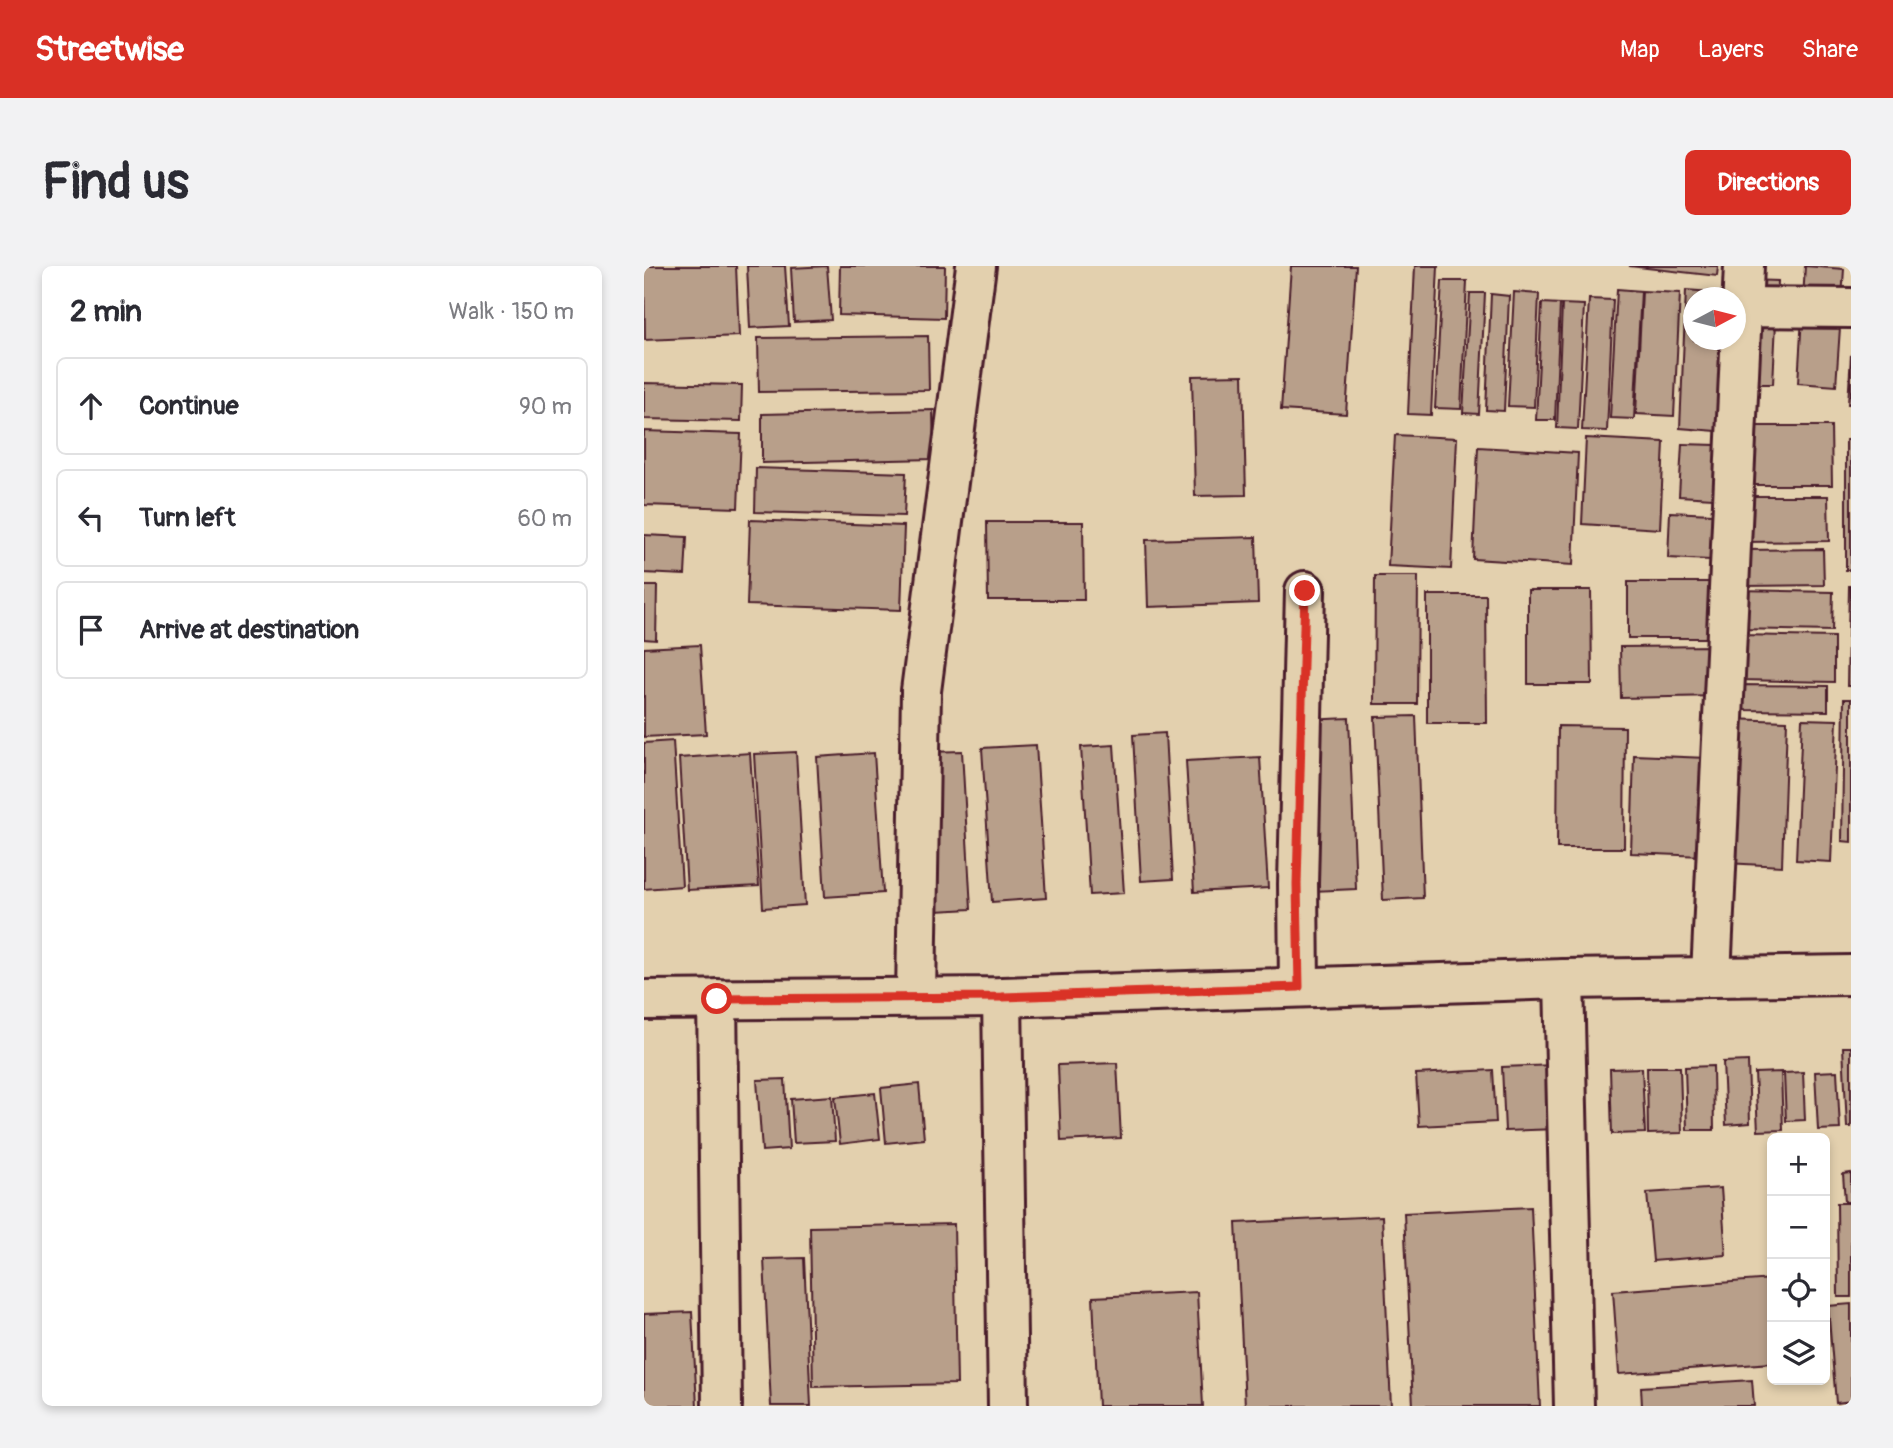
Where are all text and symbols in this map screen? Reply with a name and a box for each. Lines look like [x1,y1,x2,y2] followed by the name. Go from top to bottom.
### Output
[35,29,184,70] text: Streetwise
[1620,35,1660,64] text: Map
[1698,35,1764,64] text: Layers
[1802,35,1858,64] text: Share
[1685,150,1851,215] button: Directions
[42,152,189,213] text: Find us
[1683,287,1746,350] north arrow
[70,293,142,330] text: 2 min
[449,297,574,326] text: Walk · 150 m
[72,387,110,425] icon: ahead
[139,390,239,422] text: Continue
[519,392,572,421] text: 90 m
[72,499,110,537] icon: left
[139,502,235,534] text: Turn left
[517,504,572,533] text: 60 m
[1289,575,1320,606] route end
[72,611,110,649] icon: arrive
[139,614,359,646] text: Arrive at destination
[701,983,732,1014] route start
[1767,1133,1830,1385] map controls
[1767,1133,1830,1196] button: +
[1767,1196,1830,1259] button: −
[1767,1259,1830,1322] button: locate
[1767,1322,1830,1385] button: layers

